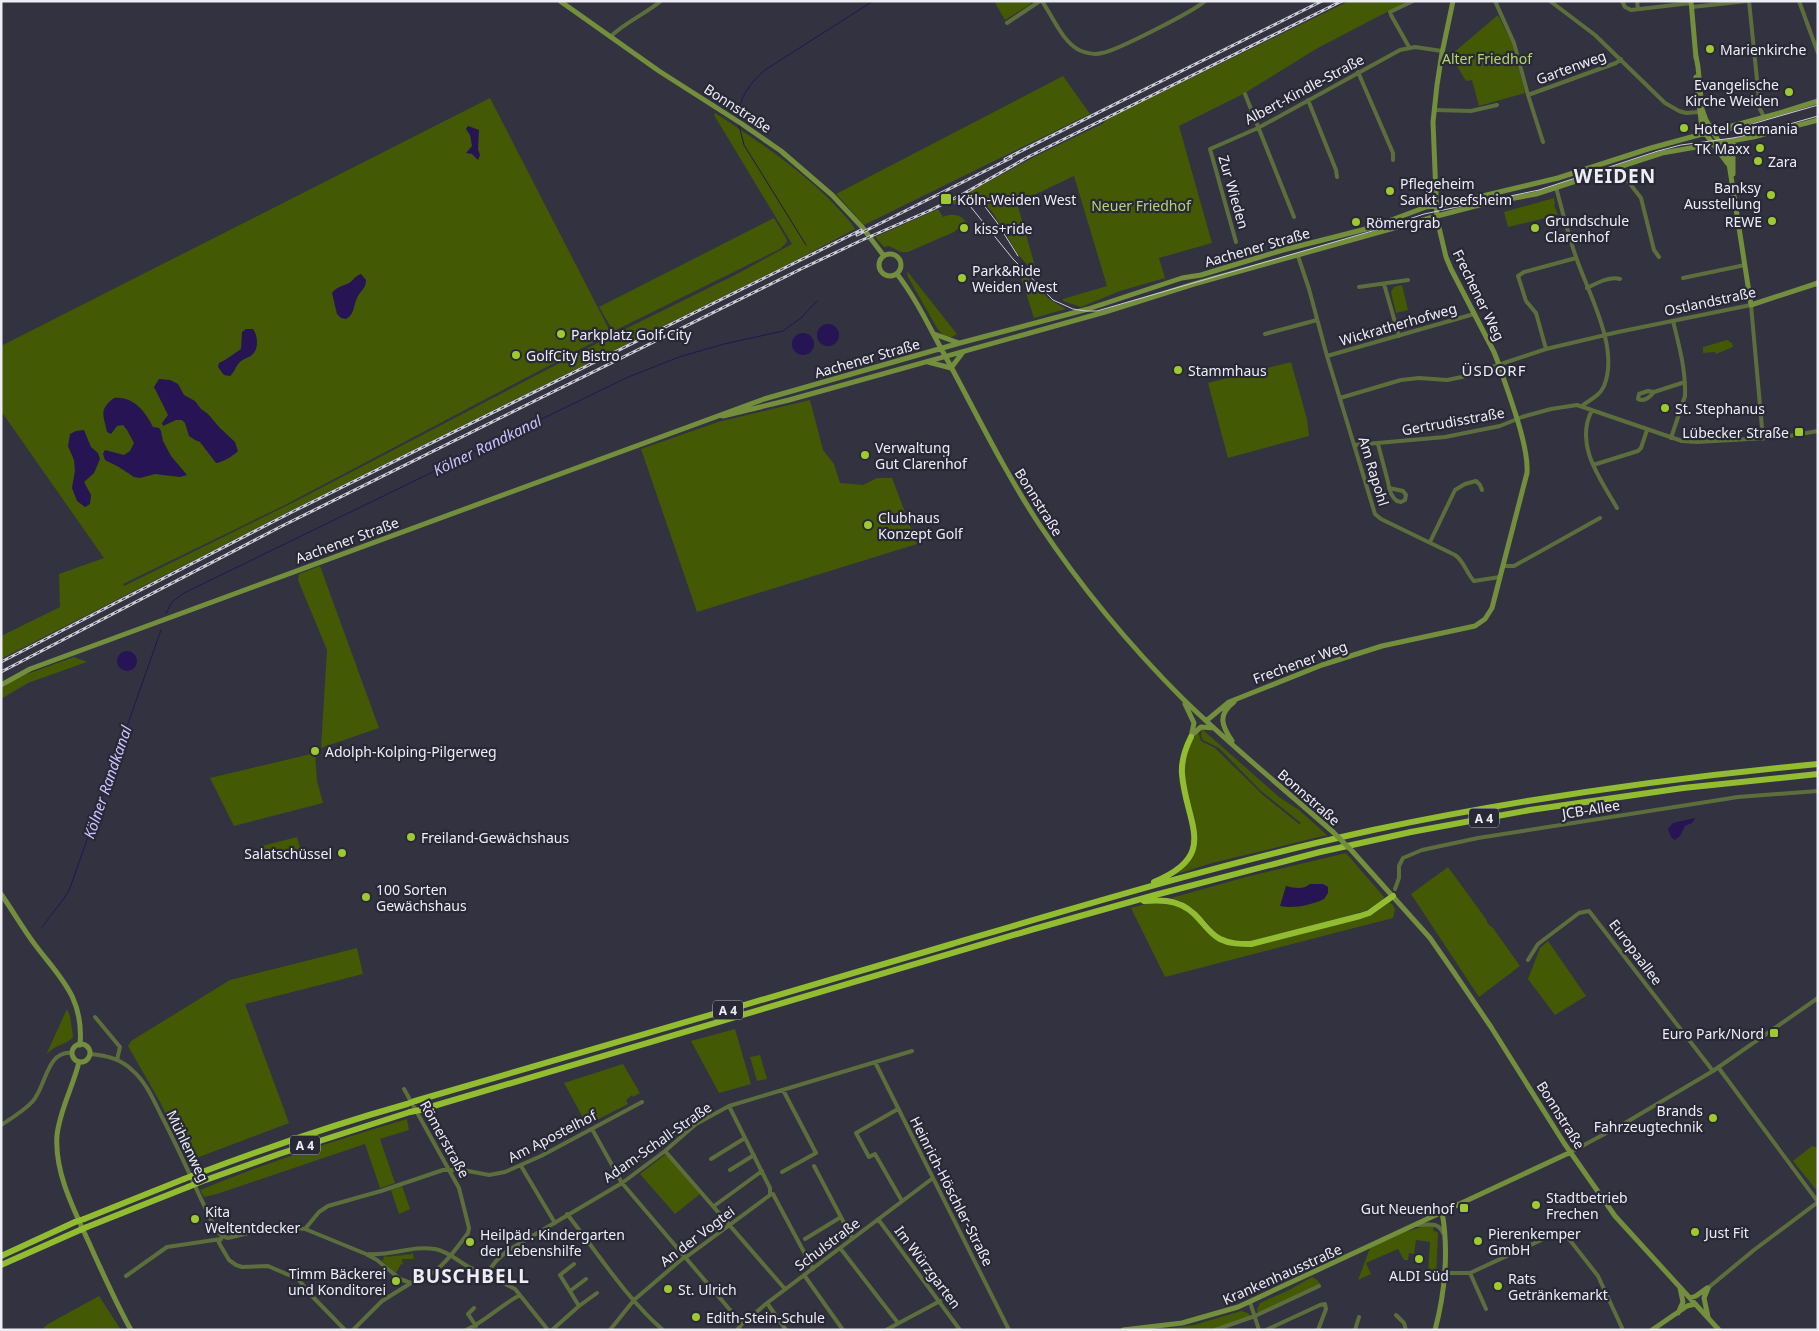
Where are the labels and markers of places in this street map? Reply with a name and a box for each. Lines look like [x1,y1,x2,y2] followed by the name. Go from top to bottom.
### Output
[1720,40,1806,59] place label: Marienkirche
[1704,43,1716,55] marker: Marienkirche
[1685,75,1779,110] place label: Evangelische Kirche Weiden
[1783,86,1795,98] marker: Evangelische Kirche Weiden
[1694,119,1798,138] place label: Hotel Germania
[1678,122,1690,134] marker: Hotel Germania
[1695,139,1751,158] place label: TK Maxx
[1754,142,1766,154] marker: TK Maxx
[1768,152,1797,171] place label: Zara
[1752,155,1764,167] marker: Zara
[1400,174,1512,209] place label: Pflegeheim Sankt Josefsheim
[1684,178,1762,213] place label: Banksy Ausstellung
[1384,185,1396,197] marker: Pflegeheim Sankt Josefsheim
[1765,189,1777,201] marker: Banksy Ausstellung
[957,190,1076,209] place label: Köln-Weiden West
[939,192,953,206] marker: Köln-Weiden West
[1545,211,1629,246] place label: Grundschule Clarenhof
[1725,212,1762,231] place label: REWE
[1366,213,1440,232] place label: Römergrab
[1766,215,1778,227] marker: REWE
[1350,216,1362,228] marker: Römergrab
[974,219,1033,238] place label: kiss+ride
[958,222,970,234] marker: kiss+ride
[1529,222,1541,234] marker: Grundschule Clarenhof
[972,261,1057,296] place label: Park&Ride Weiden West
[956,272,968,284] marker: Park&Ride Weiden West
[571,325,692,344] place label: Parkplatz Golf City
[555,328,567,340] marker: Parkplatz Golf City
[526,346,620,365] place label: GolfCity Bistro
[510,349,522,361] marker: GolfCity Bistro
[1188,361,1267,380] place label: Stammhaus
[1172,364,1184,376] marker: Stammhaus
[1675,399,1765,418] place label: St. Stephanus
[1659,402,1671,414] marker: St. Stephanus
[1682,423,1789,442] place label: Lübecker Straße
[1793,426,1805,438] marker: Lübecker Straße
[875,438,968,473] place label: Verwaltung Gut Clarenhof
[859,449,871,461] marker: Verwaltung Gut Clarenhof
[878,508,964,543] place label: Clubhaus Konzept Golf
[862,519,874,531] marker: Clubhaus Konzept Golf
[325,742,497,761] place label: Adolph-Kolping-Pilgerweg
[309,745,321,757] marker: Adolph-Kolping-Pilgerweg
[421,828,569,847] place label: Freiland-Gewächshaus
[405,831,417,843] marker: Freiland-Gewächshaus
[244,844,332,863] place label: Salatschüssel
[336,847,348,859] marker: Salatschüssel
[376,880,467,915] place label: 100 Sorten Gewächshaus
[360,891,372,903] marker: 100 Sorten Gewächshaus
[1662,1024,1764,1043] place label: Euro Park/Nord
[1768,1027,1780,1039] marker: Euro Park/Nord
[1594,1101,1704,1136] place label: Brands Fahrzeugtechnik
[1707,1112,1719,1124] marker: Brands Fahrzeugtechnik
[1546,1188,1628,1223] place label: Stadtbetrieb Frechen
[1361,1199,1455,1218] place label: Gut Neuenhof
[1530,1199,1542,1211] marker: Stadtbetrieb Frechen
[205,1202,301,1237] place label: Kita Weltentdecker
[1458,1202,1470,1214] marker: Gut Neuenhof
[189,1213,201,1225] marker: Kita Weltentdecker
[1703,1223,1749,1242] place label: Just Fit
[1488,1224,1581,1259] place label: Pierenkemper GmbH
[480,1225,625,1260] place label: Heilpäd. Kindergarten der Lebenshilfe
[1689,1226,1701,1238] marker: Just Fit
[1472,1235,1484,1247] marker: Pierenkemper GmbH
[464,1236,476,1248] marker: Heilpäd. Kindergarten der Lebenshilfe
[1413,1253,1425,1265] marker: ALDI Süd
[288,1264,386,1299] place label: Timm Bäckerei und Konditorei
[1389,1266,1449,1285] place label: ALDI Süd
[1508,1269,1608,1304] place label: Rats Getränkemarkt
[390,1275,402,1287] marker: Timm Bäckerei und Konditorei
[678,1280,737,1299] place label: St. Ulrich
[1492,1280,1504,1292] marker: Rats Getränkemarkt
[662,1283,674,1295] marker: St. Ulrich
[706,1308,825,1327] place label: Edith-Stein-Schule
[690,1311,702,1323] marker: Edith-Stein-Schule

